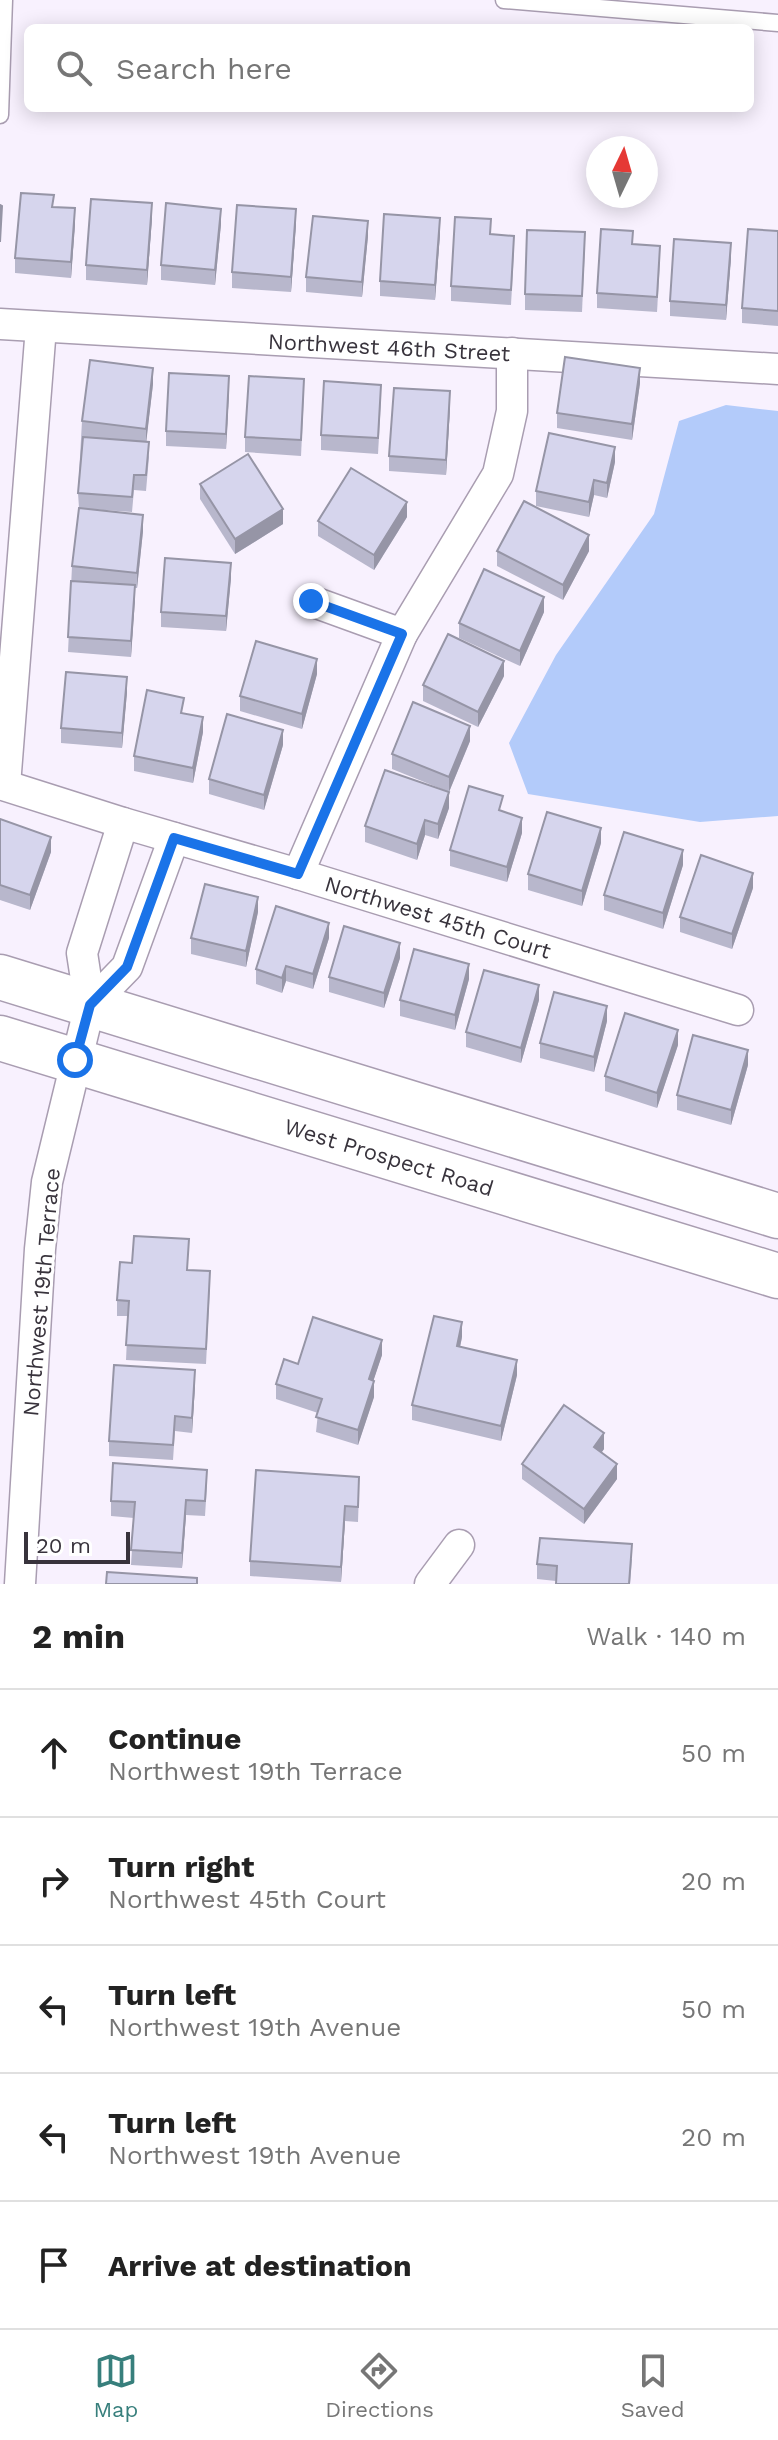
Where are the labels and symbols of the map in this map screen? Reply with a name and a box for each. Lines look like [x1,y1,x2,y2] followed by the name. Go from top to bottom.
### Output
[586,136,658,208] north arrow
[267,329,511,366] street label: Northwest 46th Street
[293,583,329,619] route end
[322,871,554,964] street label: Northwest 45th Court
[57,1042,93,1078] route start
[281,1114,496,1201] street label: West Prospect Road
[18,1167,65,1417] street label: Northwest 19th Terrace
[24,1528,130,1564] scale bar

